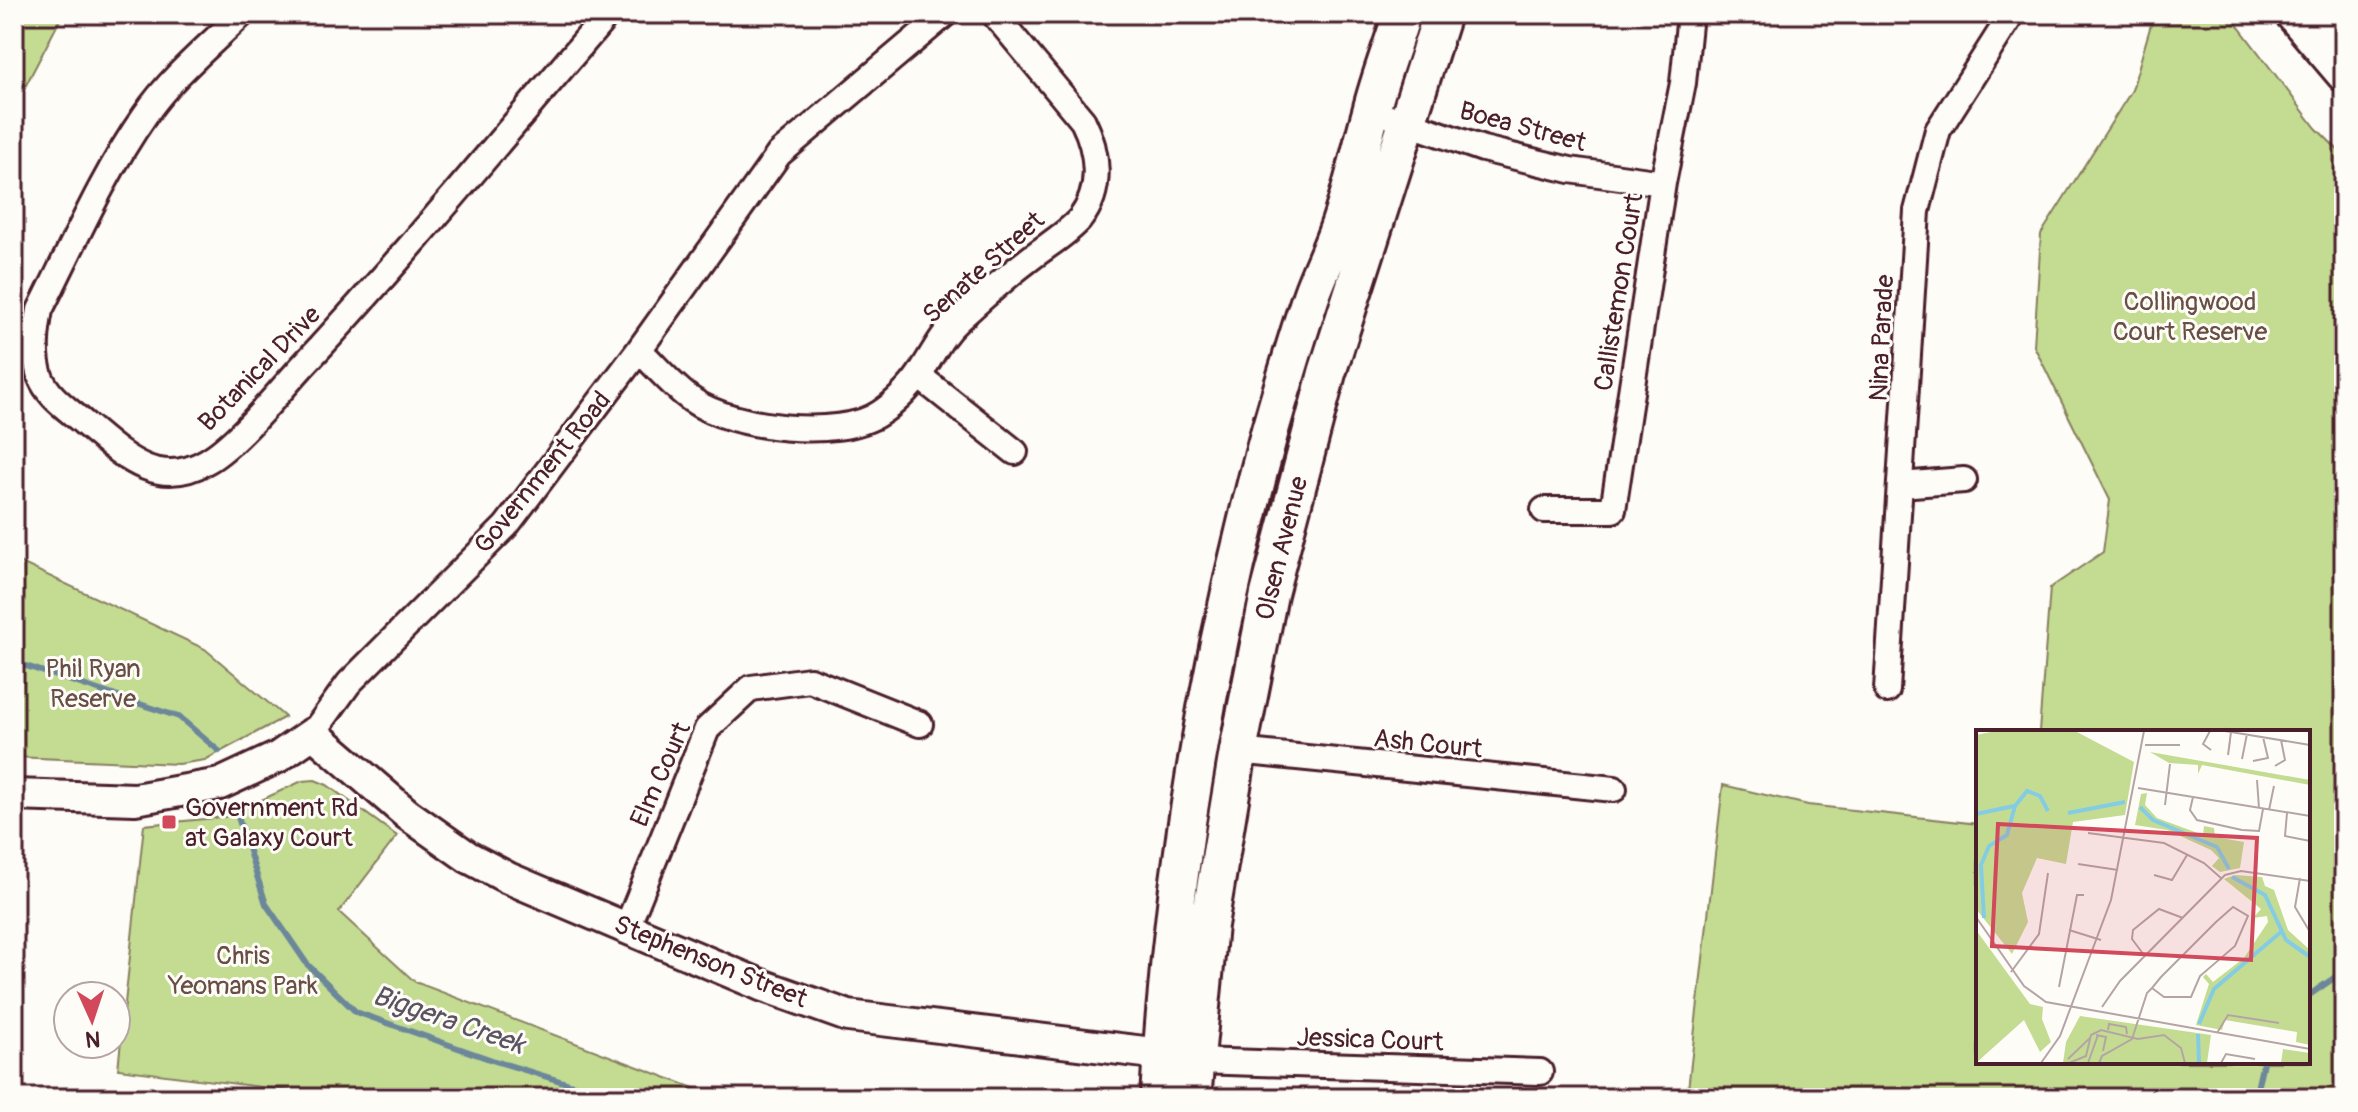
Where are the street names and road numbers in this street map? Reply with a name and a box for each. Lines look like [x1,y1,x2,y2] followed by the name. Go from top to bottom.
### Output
[1456,95,1590,159] street label: Boea Street
[1588,190,1650,393] street label: Callistemon Court
[916,204,1052,331] street label: Senate Street
[1863,274,1901,402] street label: Nina Parade
[192,299,328,438] street label: Botanical Drive
[468,385,618,560] street label: Government Road
[1249,473,1315,623] street label: Olsen Avenue
[624,717,698,832] street label: Elm Court
[1372,722,1484,766] street label: Ash Court
[609,909,812,1015] street label: Stephenson Street
[1296,1021,1444,1059] street label: Jessica Court

